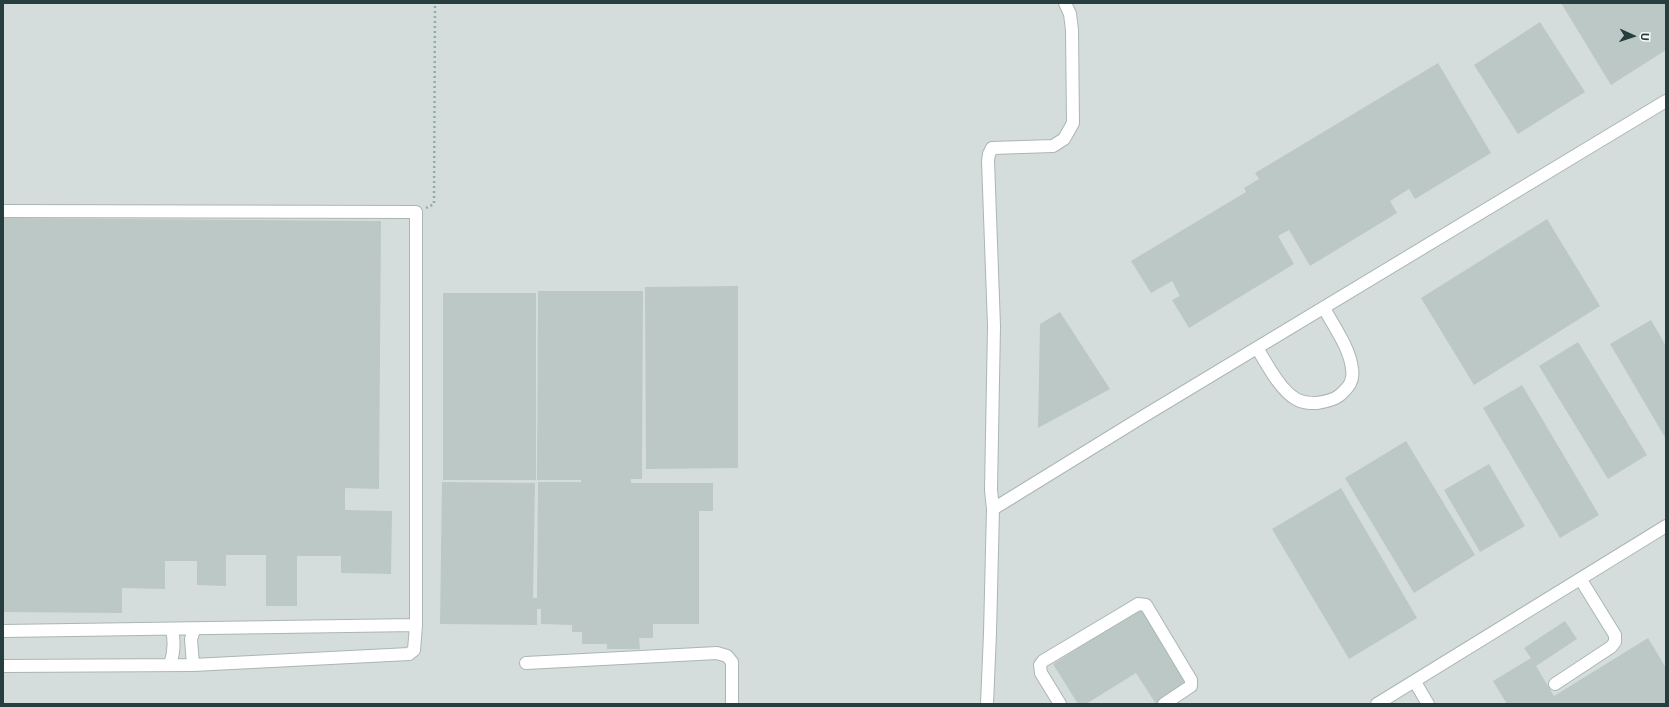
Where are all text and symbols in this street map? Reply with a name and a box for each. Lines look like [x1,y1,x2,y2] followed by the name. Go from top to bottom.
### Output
[1613,16,1653,56] north arrow
[1639,32,1651,41] text: U

